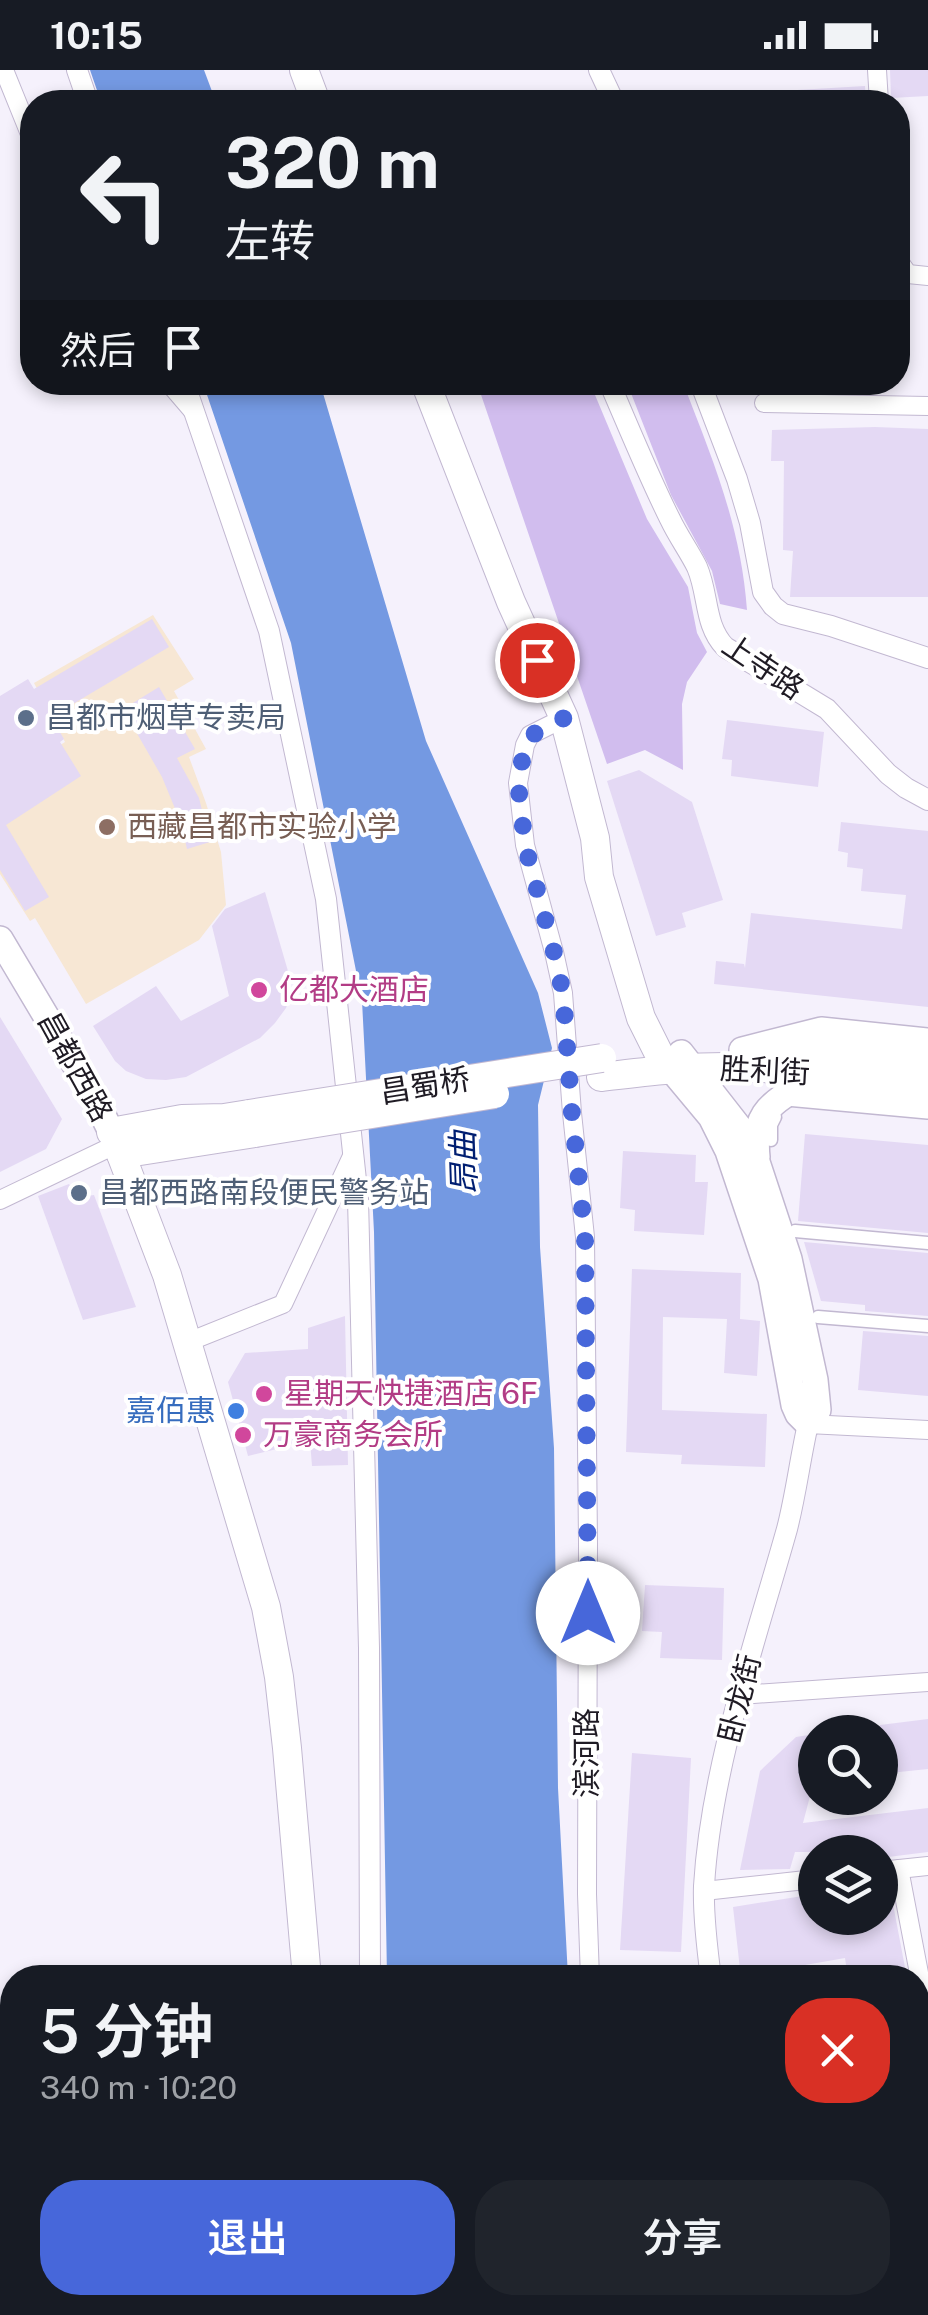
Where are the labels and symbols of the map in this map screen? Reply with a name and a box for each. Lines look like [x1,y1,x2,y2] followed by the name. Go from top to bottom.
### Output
[495,618,580,703] pin
[716,626,811,706] street label: 上寺路
[46,699,286,735] place label: 昌都市烟草专卖局
[15,707,37,729] marker: 昌都市烟草专卖局
[127,808,397,844] place label: 西藏昌都市实验小学
[96,816,118,838] marker: 西藏昌都市实验小学
[279,971,429,1007] place label: 亿都大酒店
[248,979,270,1001] marker: 亿都大酒店
[31,1005,121,1128] street label: 昌都西路
[719,1050,811,1090] street label: 胜利街
[378,1060,472,1110] street label: 昌蜀桥
[444,1127,483,1196] water label: 昂曲
[99,1174,429,1210] place label: 昌都西路南段便民警务站
[68,1182,90,1204] marker: 昌都西路南段便民警务站
[284,1375,538,1411] place label: 星期天快捷酒店 6F
[253,1383,275,1405] marker: 星期天快捷酒店 6F
[126,1392,216,1428] place label: 嘉佰惠
[225,1400,247,1422] marker: 嘉佰惠
[263,1416,443,1452] place label: 万豪商务会所
[232,1424,254,1446] marker: 万豪商务会所
[536,1561,640,1665] position arrow
[711,1651,767,1747] street label: 卧龙街
[568,1708,604,1798] street label: 滨河路

